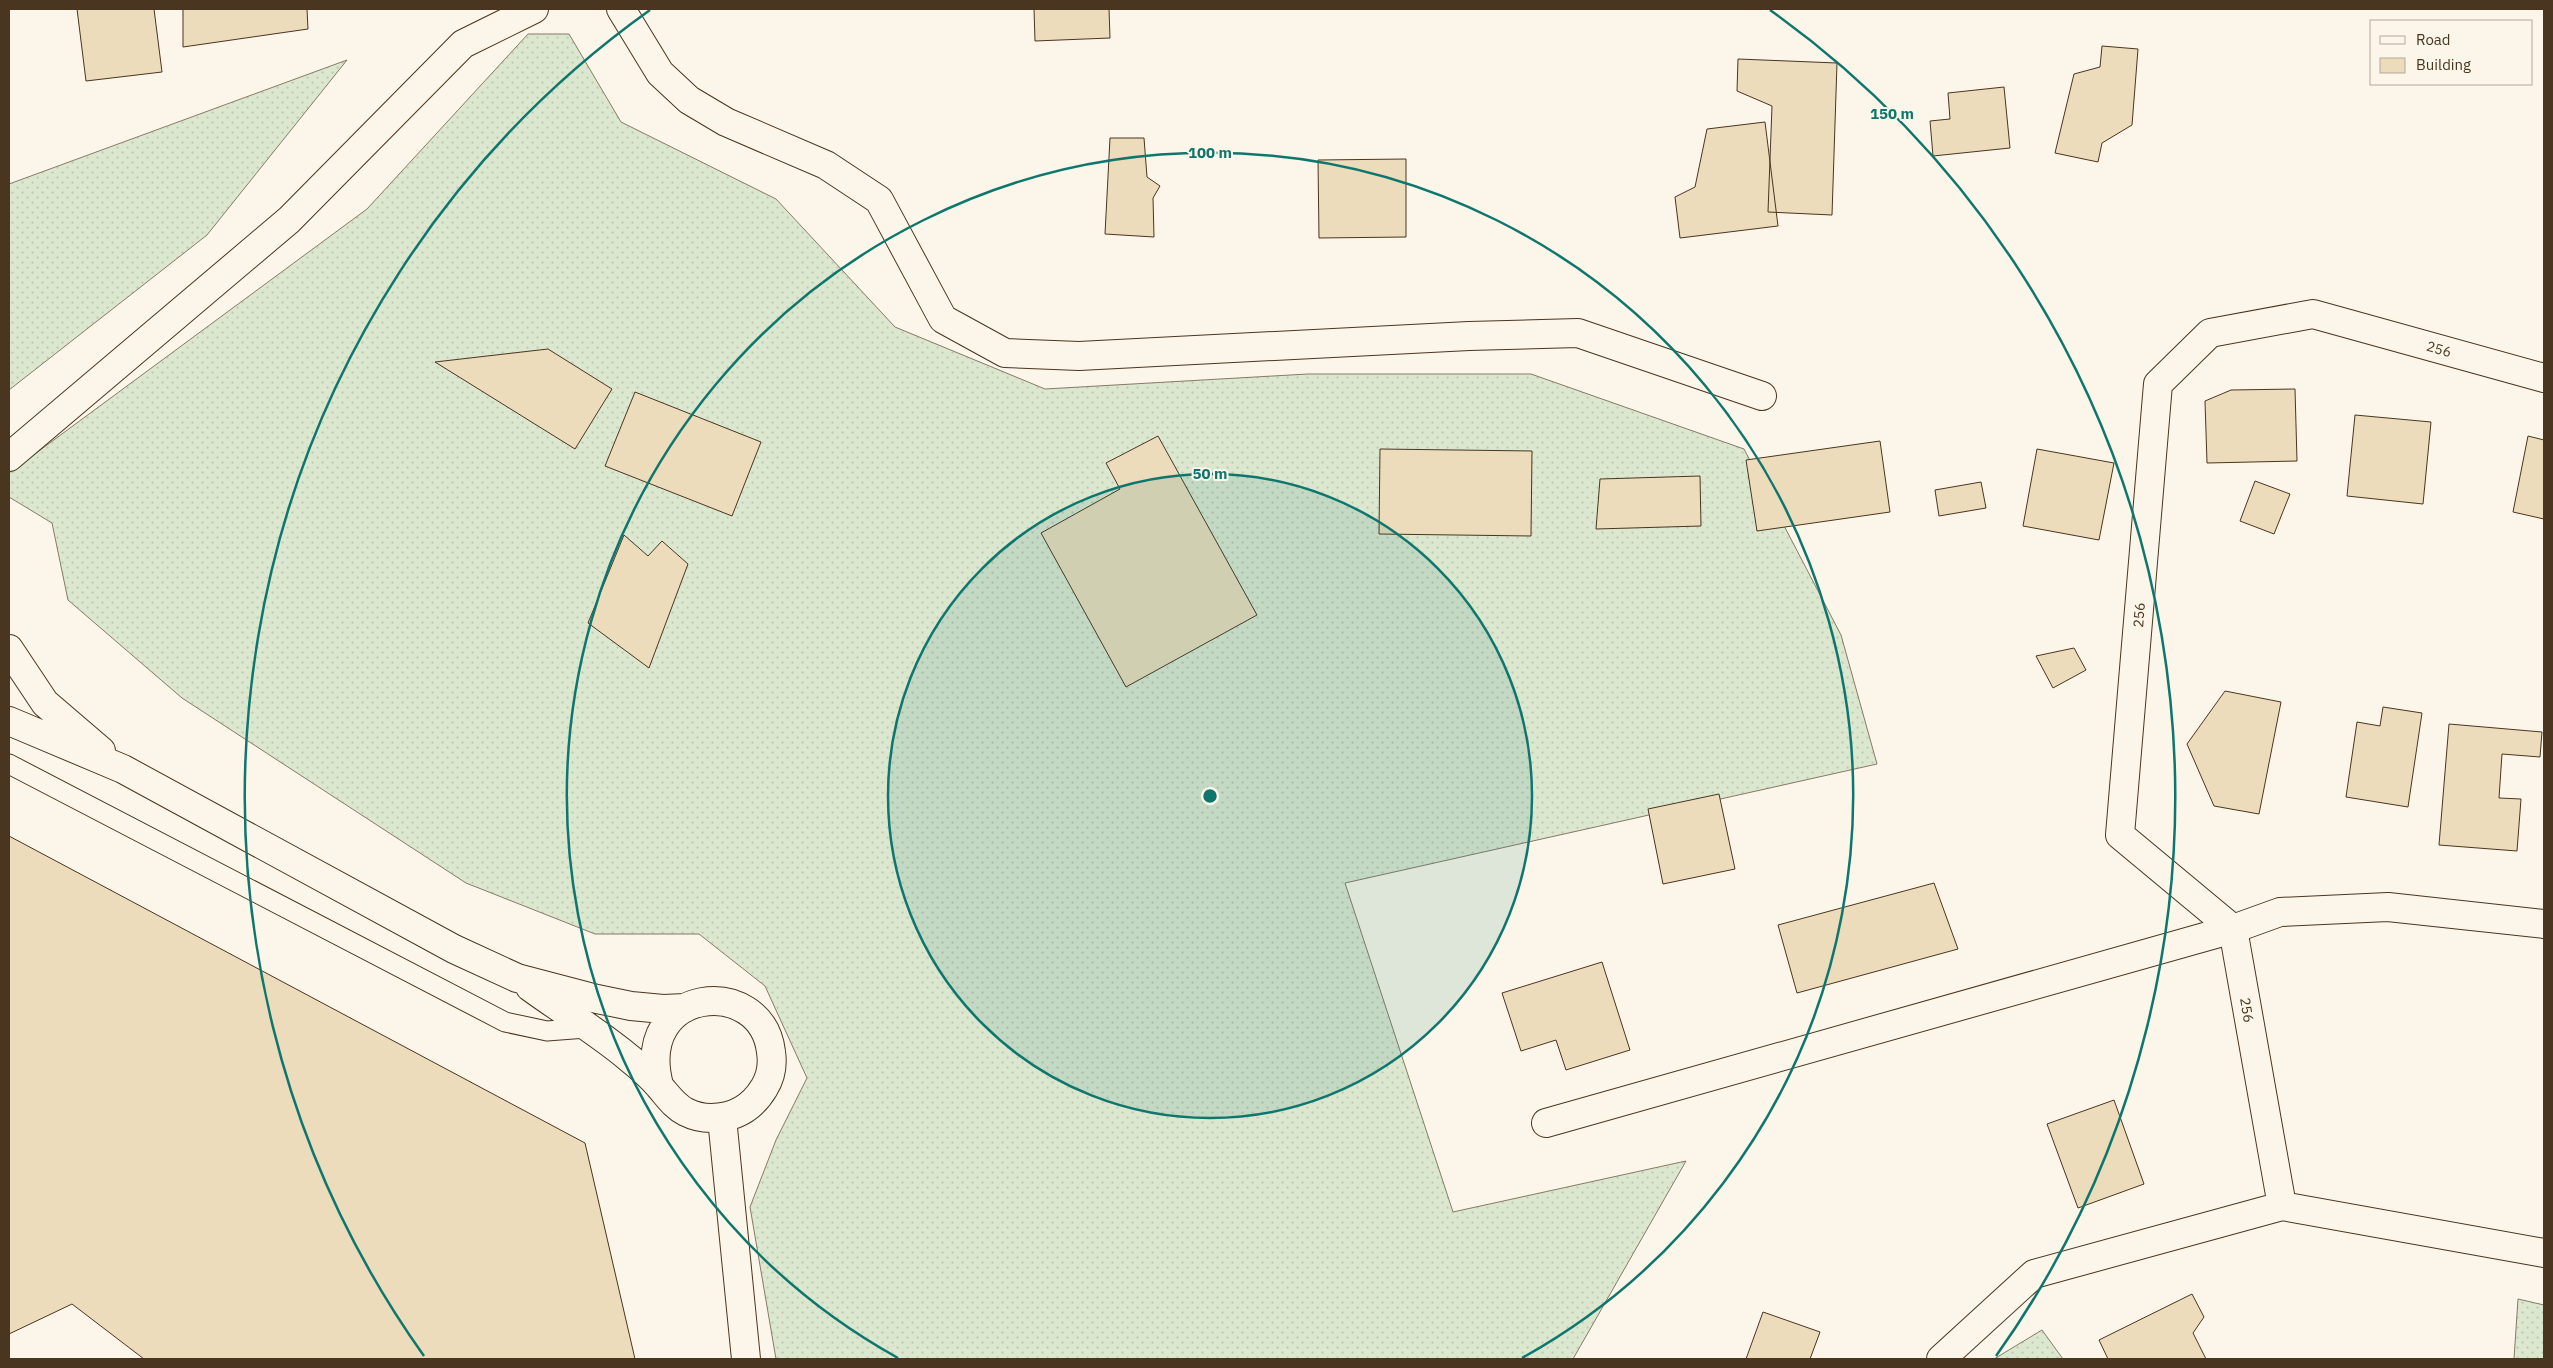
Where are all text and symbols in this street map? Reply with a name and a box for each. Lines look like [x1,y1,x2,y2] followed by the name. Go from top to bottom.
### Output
[2370,20,2533,85] legend
[2416,30,2451,49] text: Road
[2416,55,2471,74] text: Building
[1870,104,1914,123] text: 150 m
[1188,143,1232,162] text: 100 m
[2424,337,2454,361] street label: 256
[1193,464,1227,483] text: 50 m
[2129,602,2149,628] street label: 256
[1201,787,1219,805] centre of rings
[2236,996,2258,1024] street label: 256

